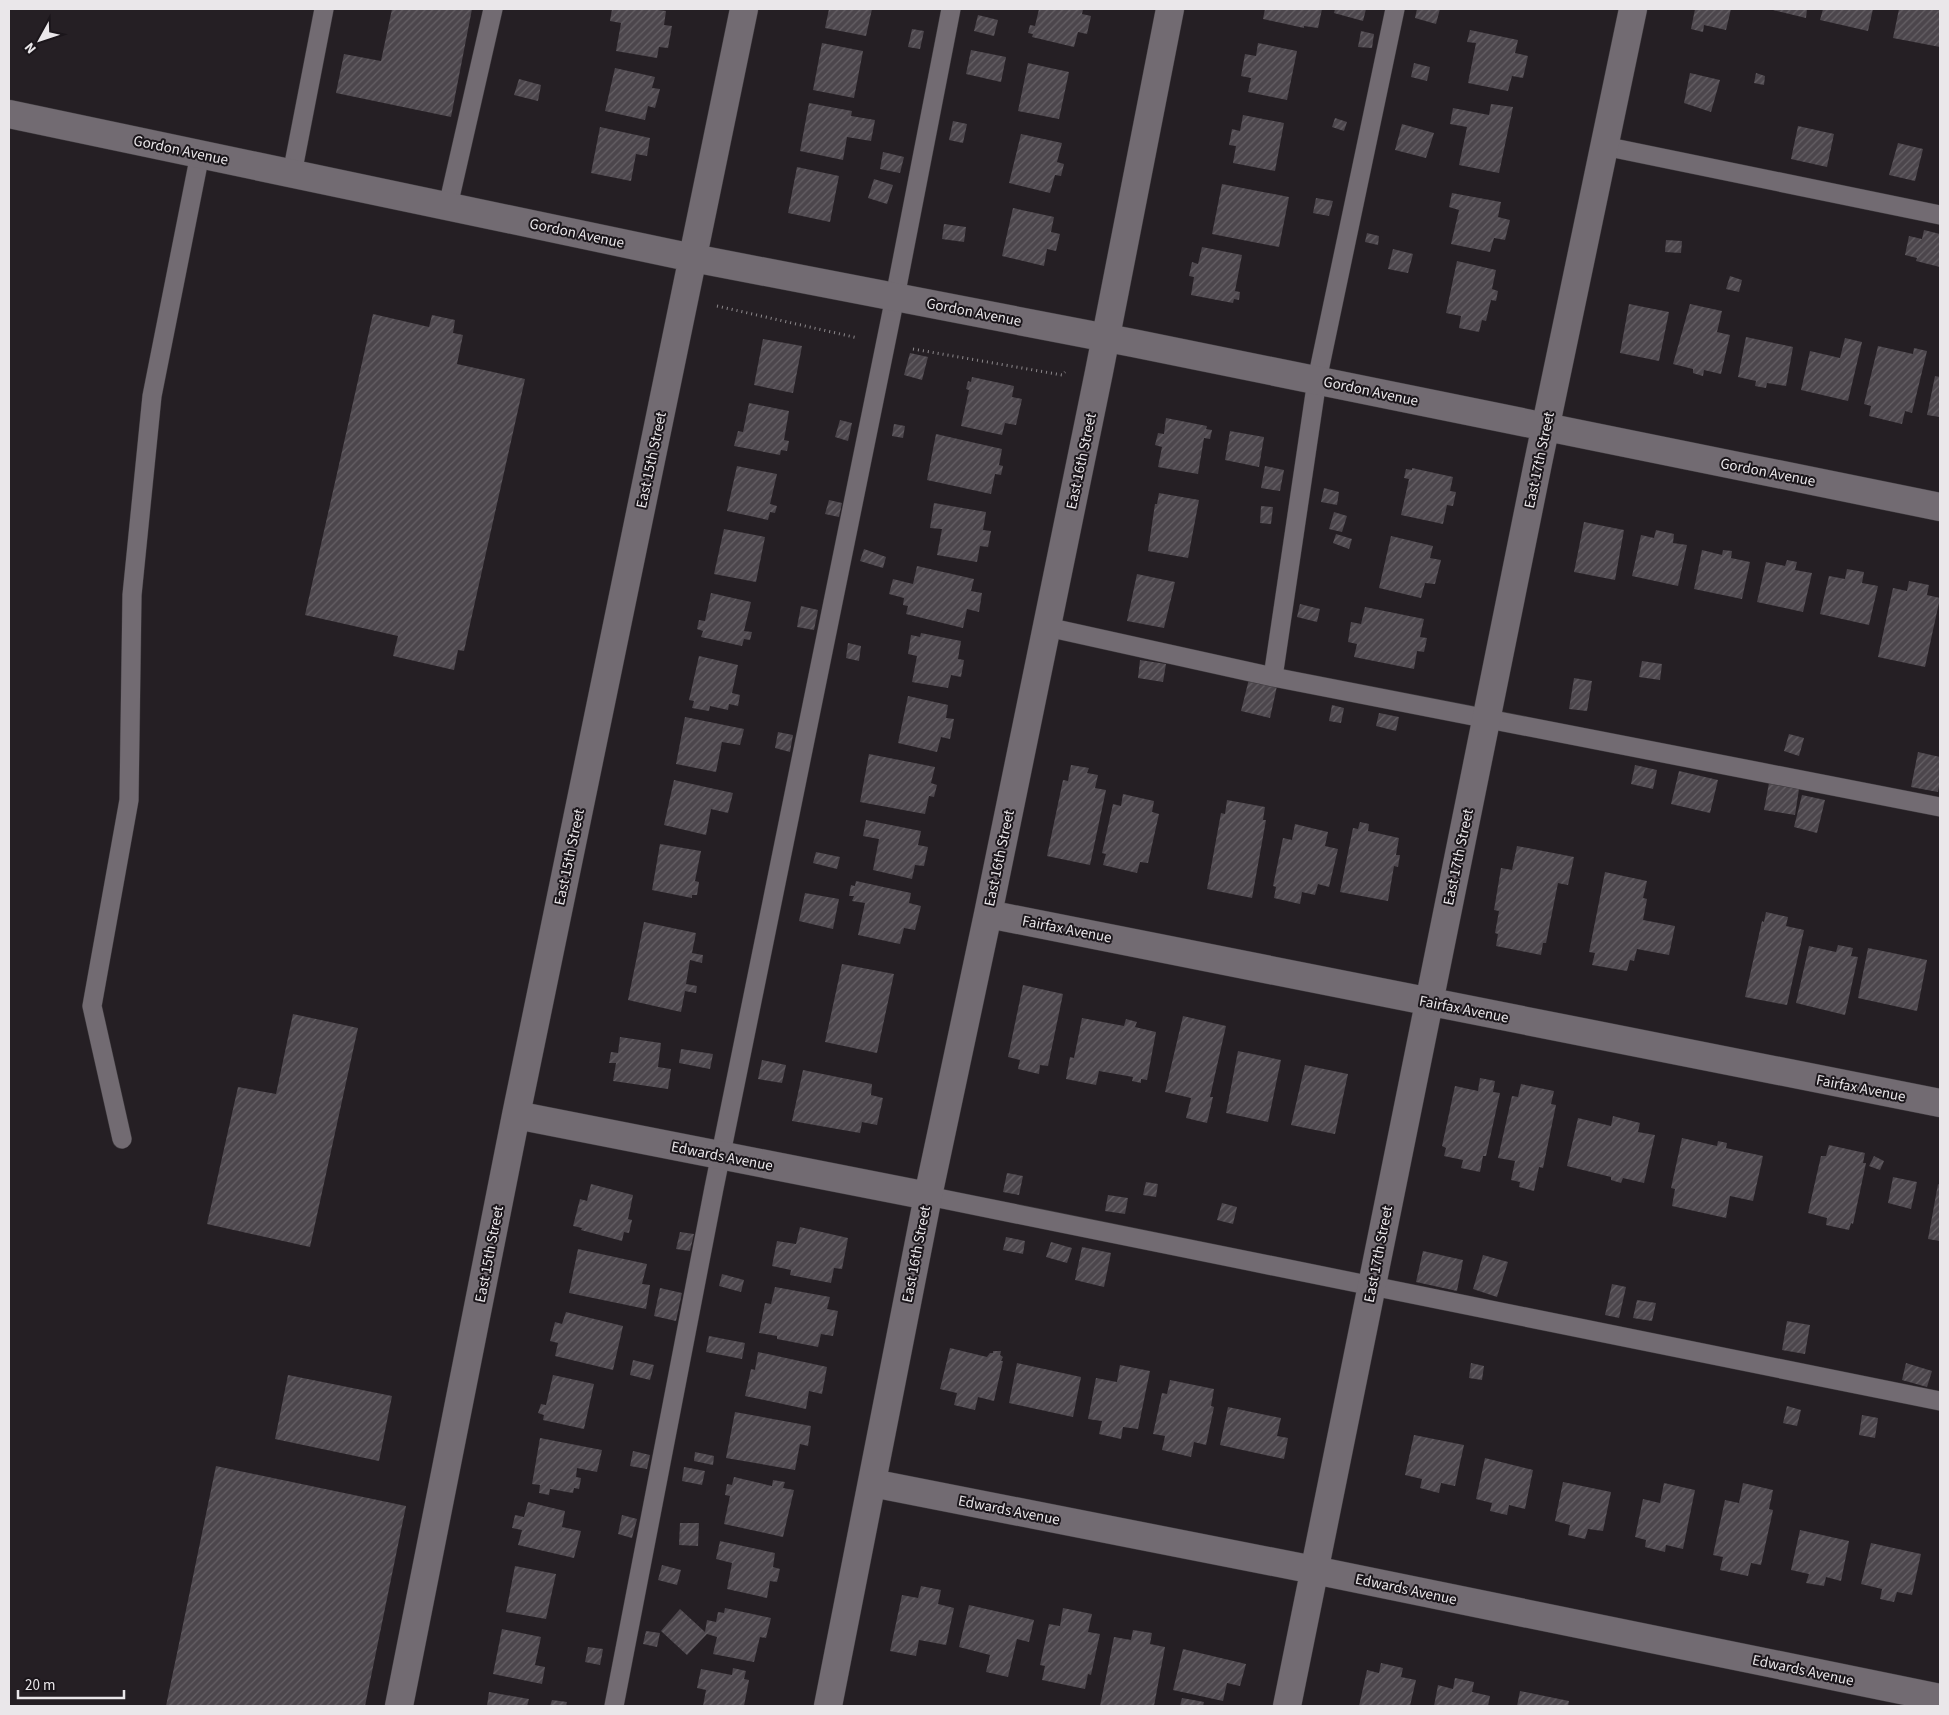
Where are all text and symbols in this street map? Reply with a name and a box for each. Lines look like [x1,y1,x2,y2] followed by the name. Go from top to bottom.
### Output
[15,15,65,65] north arrow
[20,38,41,58] text: N
[132,130,230,171] street label: Gordon Avenue
[528,213,626,254] street label: Gordon Avenue
[925,293,1023,332] street label: Gordon Avenue
[1322,371,1420,412] street label: Gordon Avenue
[631,410,672,510] street label: East 15th Street
[1519,410,1560,510] street label: East 17th Street
[1061,411,1102,511] street label: East 16th Street
[1719,453,1817,492] street label: Gordon Avenue
[549,807,590,907] street label: East 15th Street
[1438,807,1479,907] street label: East 17th Street
[979,808,1020,908] street label: East 16th Street
[1020,911,1114,948] street label: Fairfax Avenue
[1417,991,1511,1028] street label: Fairfax Avenue
[1814,1070,1908,1107] street label: Fairfax Avenue
[669,1136,775,1177] street label: Edwards Avenue
[470,1204,509,1304] street label: East 15th Street
[897,1204,936,1304] street label: East 16th Street
[1359,1204,1398,1304] street label: East 17th Street
[956,1490,1062,1531] street label: Edwards Avenue
[1353,1568,1459,1610] street label: Edwards Avenue
[1750,1649,1856,1691] street label: Edwards Avenue
[18,1668,124,1700] scale bar
[25,1675,55,1696] text: 20 m

